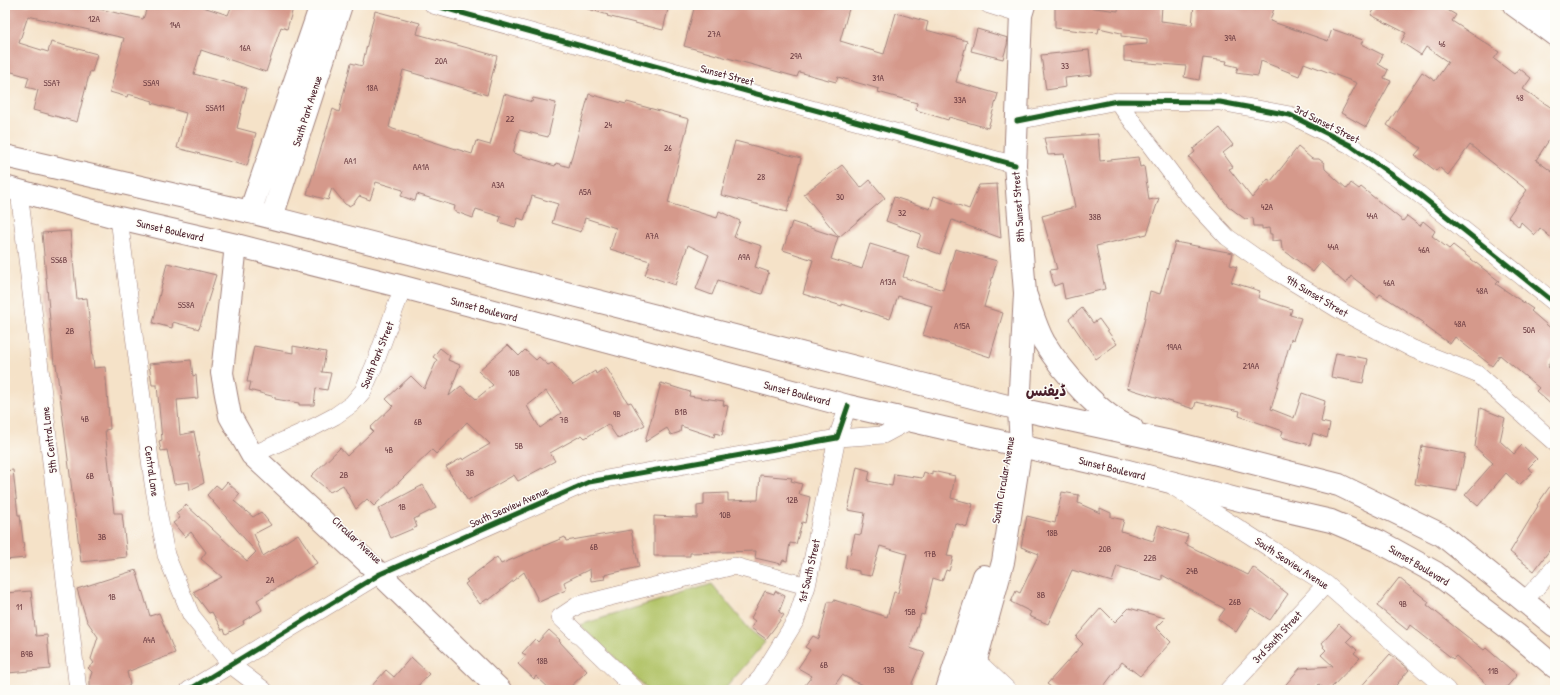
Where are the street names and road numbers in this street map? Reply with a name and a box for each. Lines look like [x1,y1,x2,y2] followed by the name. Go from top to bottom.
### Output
[699,61,756,89] street label: Sunset Street
[289,73,325,148] street label: South Park Avenue
[1292,102,1362,146] street label: 3rd Sunset Street
[1009,171,1027,243] street label: 8th Sunset Street
[135,215,206,245] street label: Sunset Boulevard
[1283,272,1351,320] street label: 9th Sunset Street
[449,293,519,325] street label: Sunset Boulevard
[357,319,397,391] street label: South Park Street
[762,377,832,409] street label: Sunset Boulevard
[38,406,60,474] street label: 5th Central Lane
[988,435,1018,525] street label: South Circular Avenue
[142,445,163,498] street label: Central Lane
[1077,453,1148,483] street label: Sunset Boulevard
[467,483,551,531] street label: South Seaview Avenue
[329,513,385,567] street label: Circular Avenue
[1252,534,1332,592] street label: South Seaview Avenue
[795,538,823,604] street label: 1st South Street
[1386,541,1452,589] street label: Sunset Boulevard
[1249,608,1305,666] street label: 3rd South Street

